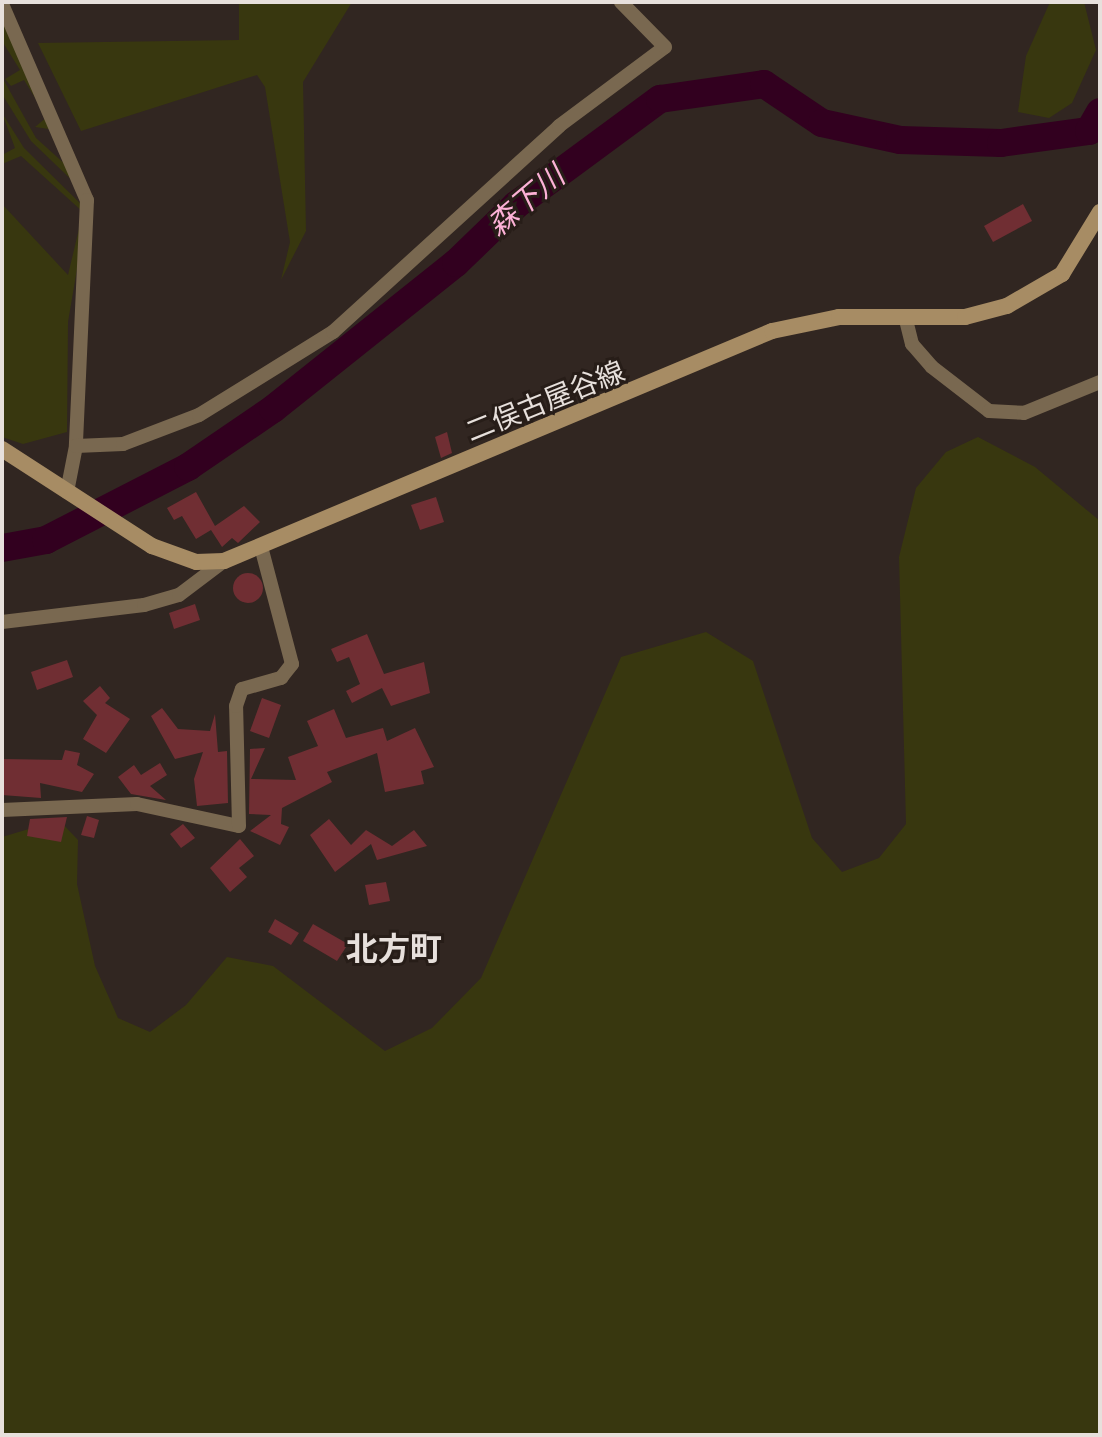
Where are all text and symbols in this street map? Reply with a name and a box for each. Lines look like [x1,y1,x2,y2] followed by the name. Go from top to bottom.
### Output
[480,158,572,244] water label: 森下川
[461,354,629,448] street label: 二俣古屋谷線
[346,930,442,968] district label: 北方町

